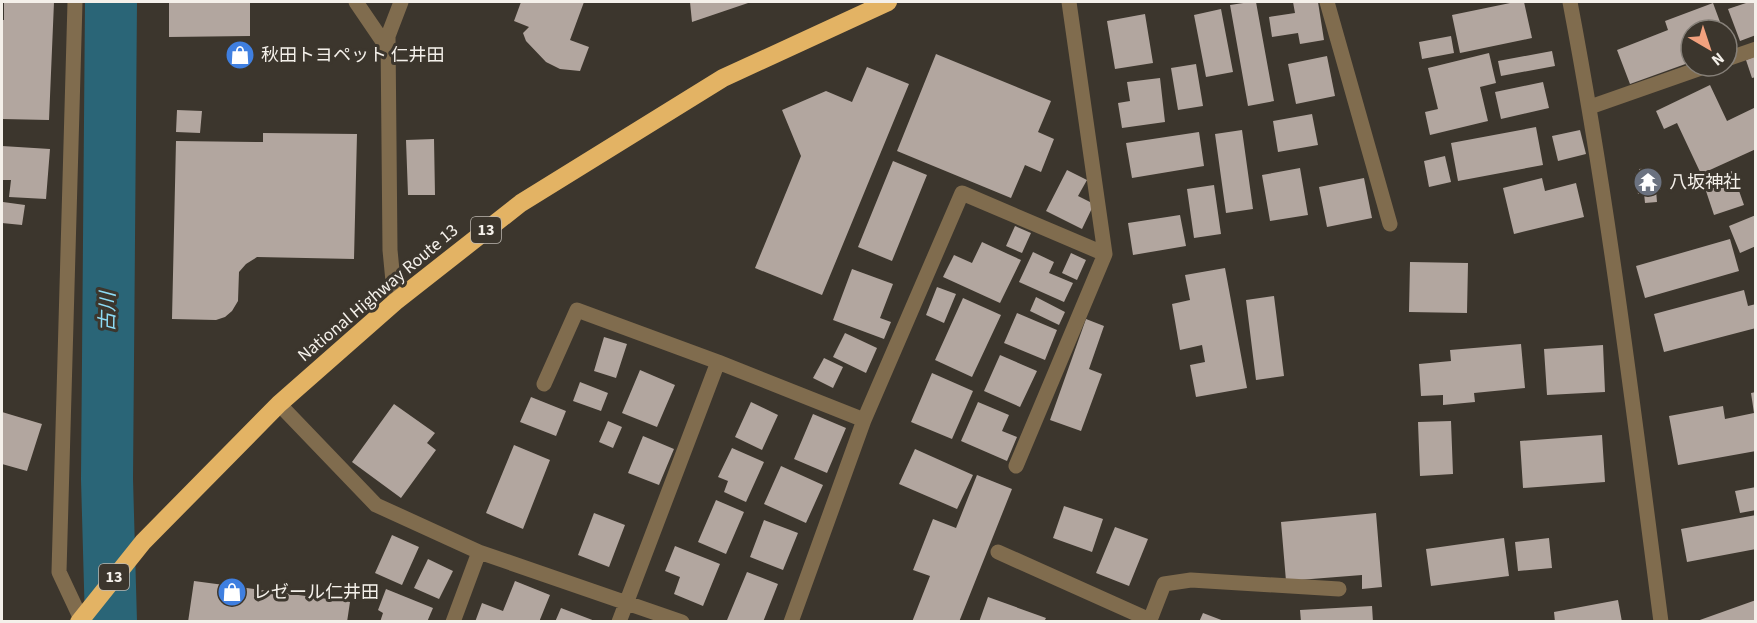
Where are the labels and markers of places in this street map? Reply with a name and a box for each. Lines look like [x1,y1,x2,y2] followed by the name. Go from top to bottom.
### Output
[224,39,256,71] shop icon: 秋田トヨペット 仁井田
[261,43,445,68] place label: 秋田トヨペット 仁井田
[1632,166,1664,198] temple icon: 八坂神社
[1669,170,1741,195] place label: 八坂神社
[216,576,248,608] shop icon: レゼール仁井田
[253,580,379,605] place label: レゼール仁井田

